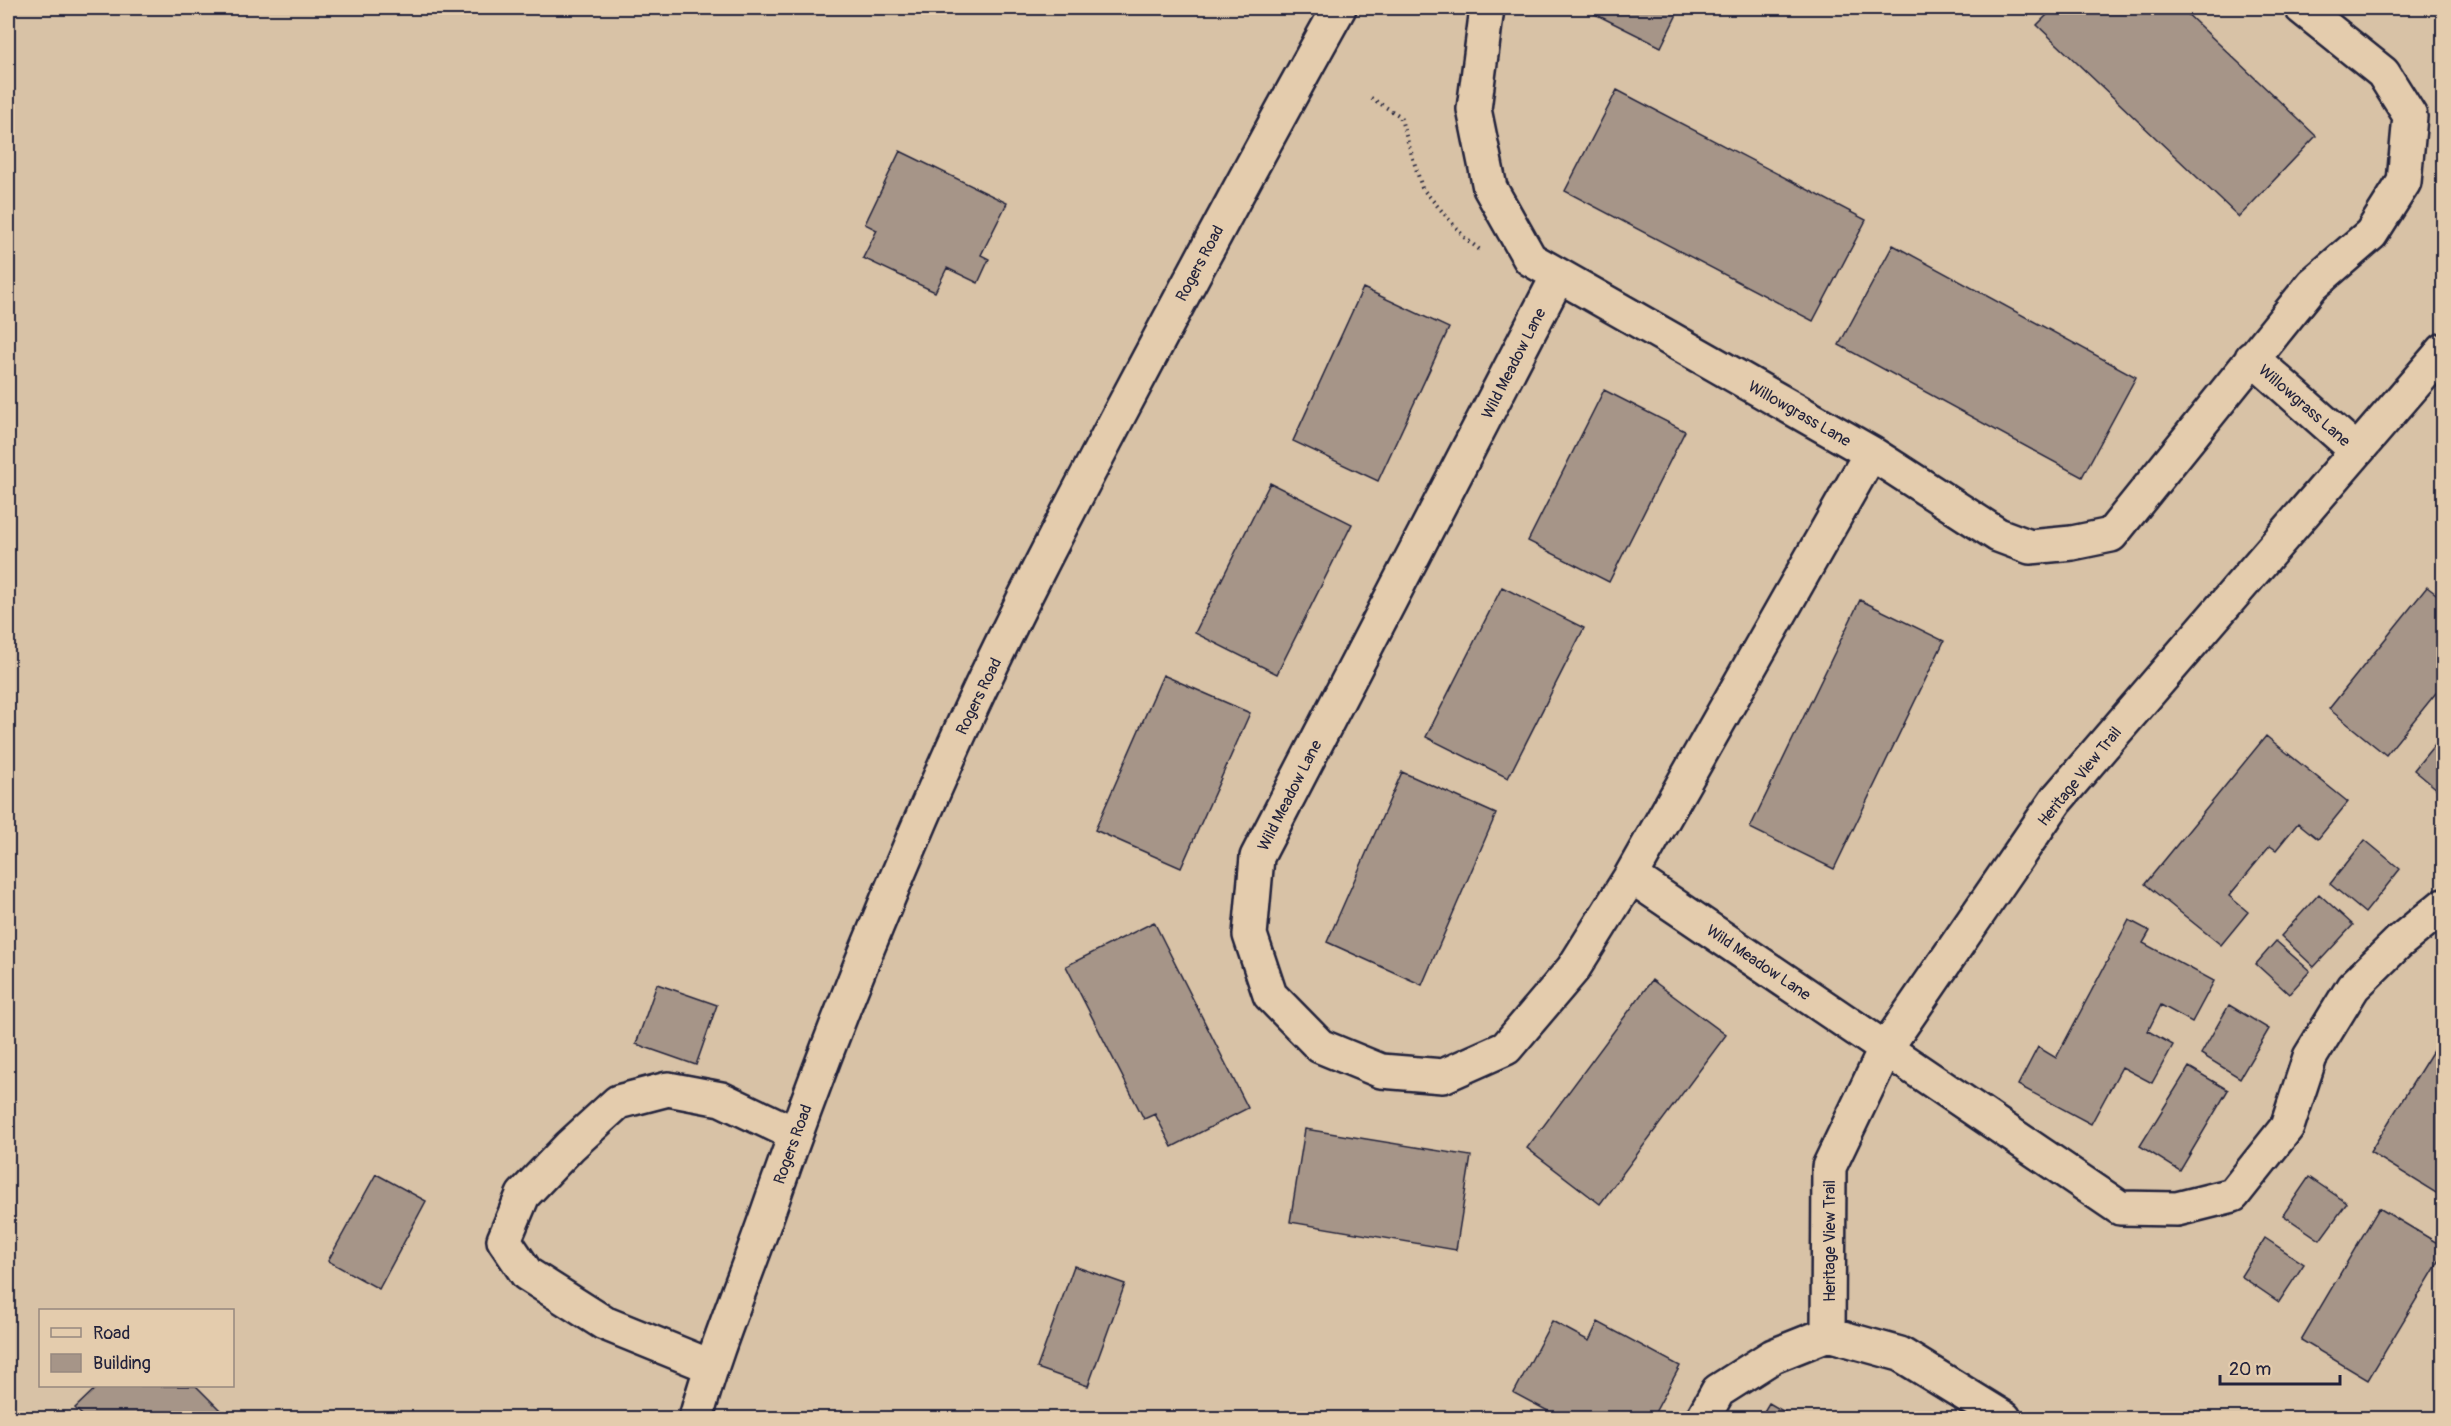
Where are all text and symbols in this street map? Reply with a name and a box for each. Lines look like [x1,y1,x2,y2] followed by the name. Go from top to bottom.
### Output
[1172,222,1228,305] street label: Rogers Road
[1477,305,1550,422] street label: Wild Meadow Lane
[2254,360,2354,451] street label: Willowgrass Lane
[1745,376,1855,451] street label: Willowgrass Lane
[952,655,1006,738] street label: Rogers Road
[2034,723,2126,830] street label: Heritage View Trail
[1253,737,1326,854] street label: Wild Meadow Lane
[1702,921,1815,1005] street label: Wild Meadow Lane
[769,1102,817,1187] street label: Rogers Road
[1820,1180,1840,1302] street label: Heritage View Trail
[39,1309,234,1387] legend
[93,1322,130,1345] text: Road
[2220,1348,2340,1386] scale bar
[93,1352,151,1375] text: Building
[2229,1358,2271,1381] text: 20 m

